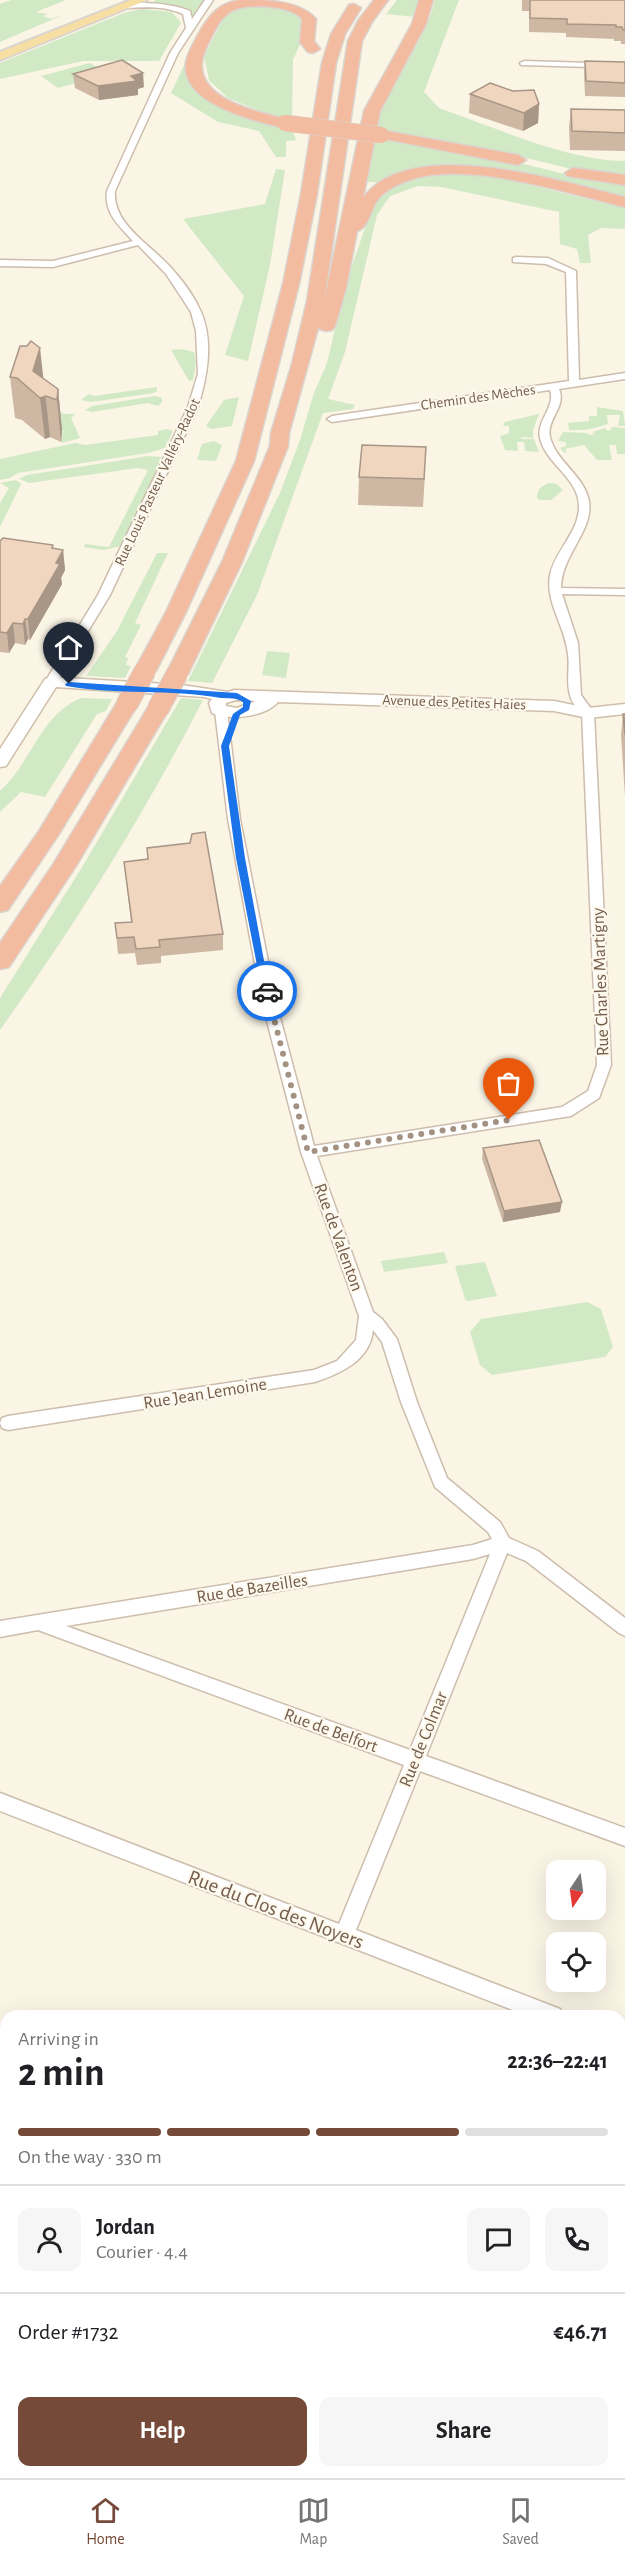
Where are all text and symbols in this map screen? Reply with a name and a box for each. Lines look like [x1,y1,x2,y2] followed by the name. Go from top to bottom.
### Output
[420,382,536,413] street label: Chemin des Mèches
[112,396,203,568] street label: Rue Louis Pasteur Valléry-Radot
[43,622,94,684] pin
[52,631,85,664] icon: home
[382,692,526,713] street label: Avenue des Petites Haies
[589,907,613,1057] street label: Rue Charles Martigny
[237,961,297,1021] courier
[251,975,284,1008] icon: car
[483,1058,534,1120] pin
[492,1067,525,1100] icon: bag
[310,1181,366,1294] street label: Rue de Valenton
[142,1375,268,1413] street label: Rue Jean Lemoine
[195,1571,309,1607] street label: Rue de Bazeilles
[397,1689,451,1790] street label: Rue de Colmar
[281,1706,380,1756] street label: Rue de Belfort
[546,1860,606,1920] north arrow
[546,1860,606,1992] map controls
[185,1866,367,1953] street label: Rue du Clos des Noyers
[546,1932,606,1992] button: locate
[18,2029,99,2049] text: Arriving in
[507,2050,608,2072] text: 22:36–22:41
[18,2054,105,2093] text: 2 min
[18,2147,162,2167] text: On the way · 330 m
[18,2208,81,2271] button: person
[467,2208,530,2271] button: chat
[545,2208,608,2271] button: phone
[96,2216,155,2238] text: Jordan
[96,2242,188,2262] text: Courier · 4.4
[18,2321,119,2343] text: Order #1732
[554,2321,608,2343] text: €46.71
[18,2397,307,2466] button: Help
[319,2397,608,2466] button: Share
[86,2494,125,2549] tab: Home
[297,2494,330,2549] tab: Map
[502,2494,539,2549] tab: Saved

